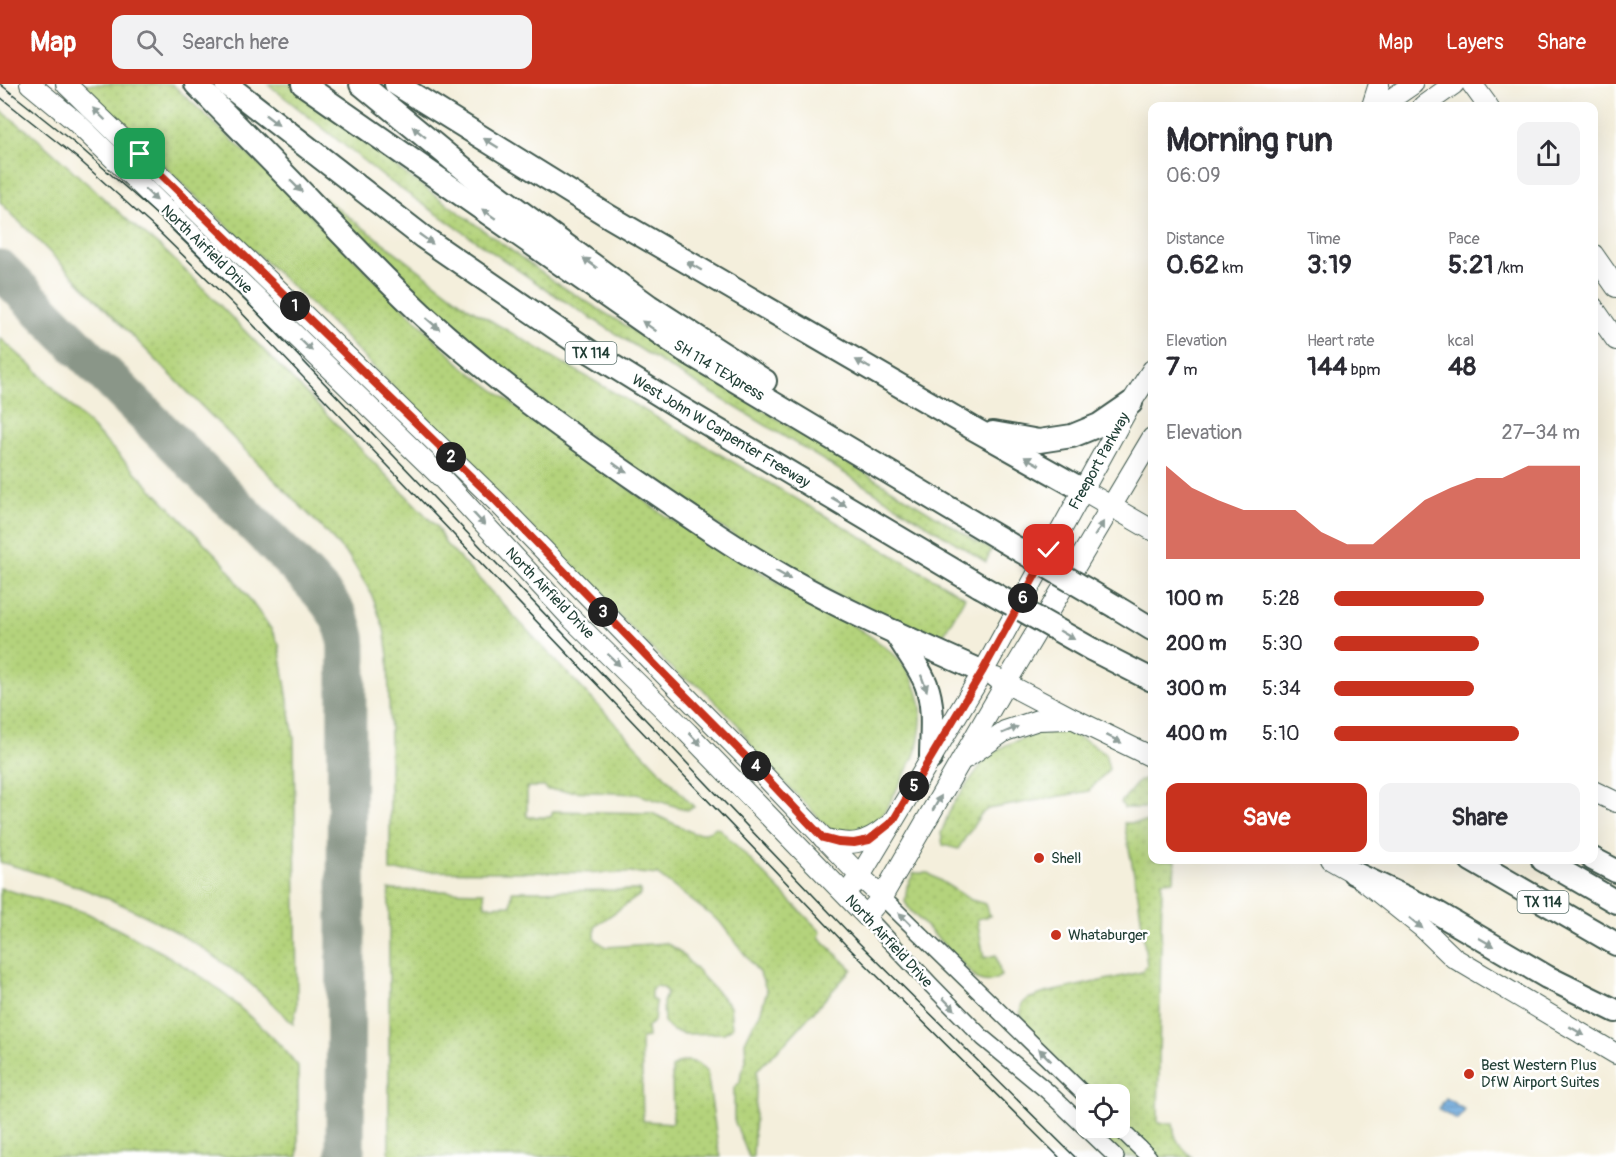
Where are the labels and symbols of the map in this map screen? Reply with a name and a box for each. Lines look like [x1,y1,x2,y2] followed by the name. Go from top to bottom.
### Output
[92,108,106,122] one-way arrow
[264,114,280,127] one-way arrow
[412,126,427,139] one-way arrow
[114,128,165,179] pin
[483,138,499,149] one-way arrow
[288,178,302,192] one-way arrow
[143,187,157,201] one-way arrow
[157,201,257,298] street label: North Airfield Drive
[482,208,498,220] one-way arrow
[418,233,434,245] one-way arrow
[583,258,598,270] one-way arrow
[686,260,702,271] one-way arrow
[280,291,310,321] pin: 1
[425,317,440,330] one-way arrow
[641,321,657,332] one-way arrow
[670,336,768,405] street label: SH 114 TEXpress
[298,338,312,352] one-way arrow
[566,342,616,364] road number: TX 114
[855,358,871,369] one-way arrow
[628,371,814,493] street label: West John W Carpenter Freeway
[1065,409,1134,513] street label: Freeport Parkway
[436,442,466,472] pin: 2
[1023,456,1040,466] one-way arrow
[611,462,627,474] one-way arrow
[831,496,847,507] one-way arrow
[472,512,486,526] one-way arrow
[1093,521,1104,537] one-way arrow
[1023,524,1074,575] pin
[501,544,599,644] street label: North Airfield Drive
[775,570,792,580] one-way arrow
[1008,583,1038,613] pin: 6
[588,597,618,627] pin: 3
[1059,630,1075,641] one-way arrow
[606,653,621,667] one-way arrow
[920,674,930,692] one-way arrow
[1002,725,1020,735] one-way arrow
[687,732,701,746] one-way arrow
[1106,735,1123,744] one-way arrow
[741,751,771,781] pin: 4
[899,771,929,801] pin: 5
[932,794,942,811] one-way arrow
[1051,849,1081,868] place label: Shell
[1032,851,1046,865] marker: Shell
[841,891,937,992] street label: North Airfield Drive
[1518,891,1568,913] road number: TX 114
[897,912,912,926] one-way arrow
[1408,916,1423,928] one-way arrow
[1068,926,1149,945] place label: Whataburger
[1049,928,1063,942] marker: Whataburger
[1478,937,1495,947] one-way arrow
[942,997,956,1011] one-way arrow
[1569,1025,1585,1036] one-way arrow
[1037,1048,1052,1062] one-way arrow
[1481,1056,1600,1092] place label: Best Western Plus DfW Airport Suites
[1462,1067,1476,1081] marker: Best Western Plus DfW Airport Suites

